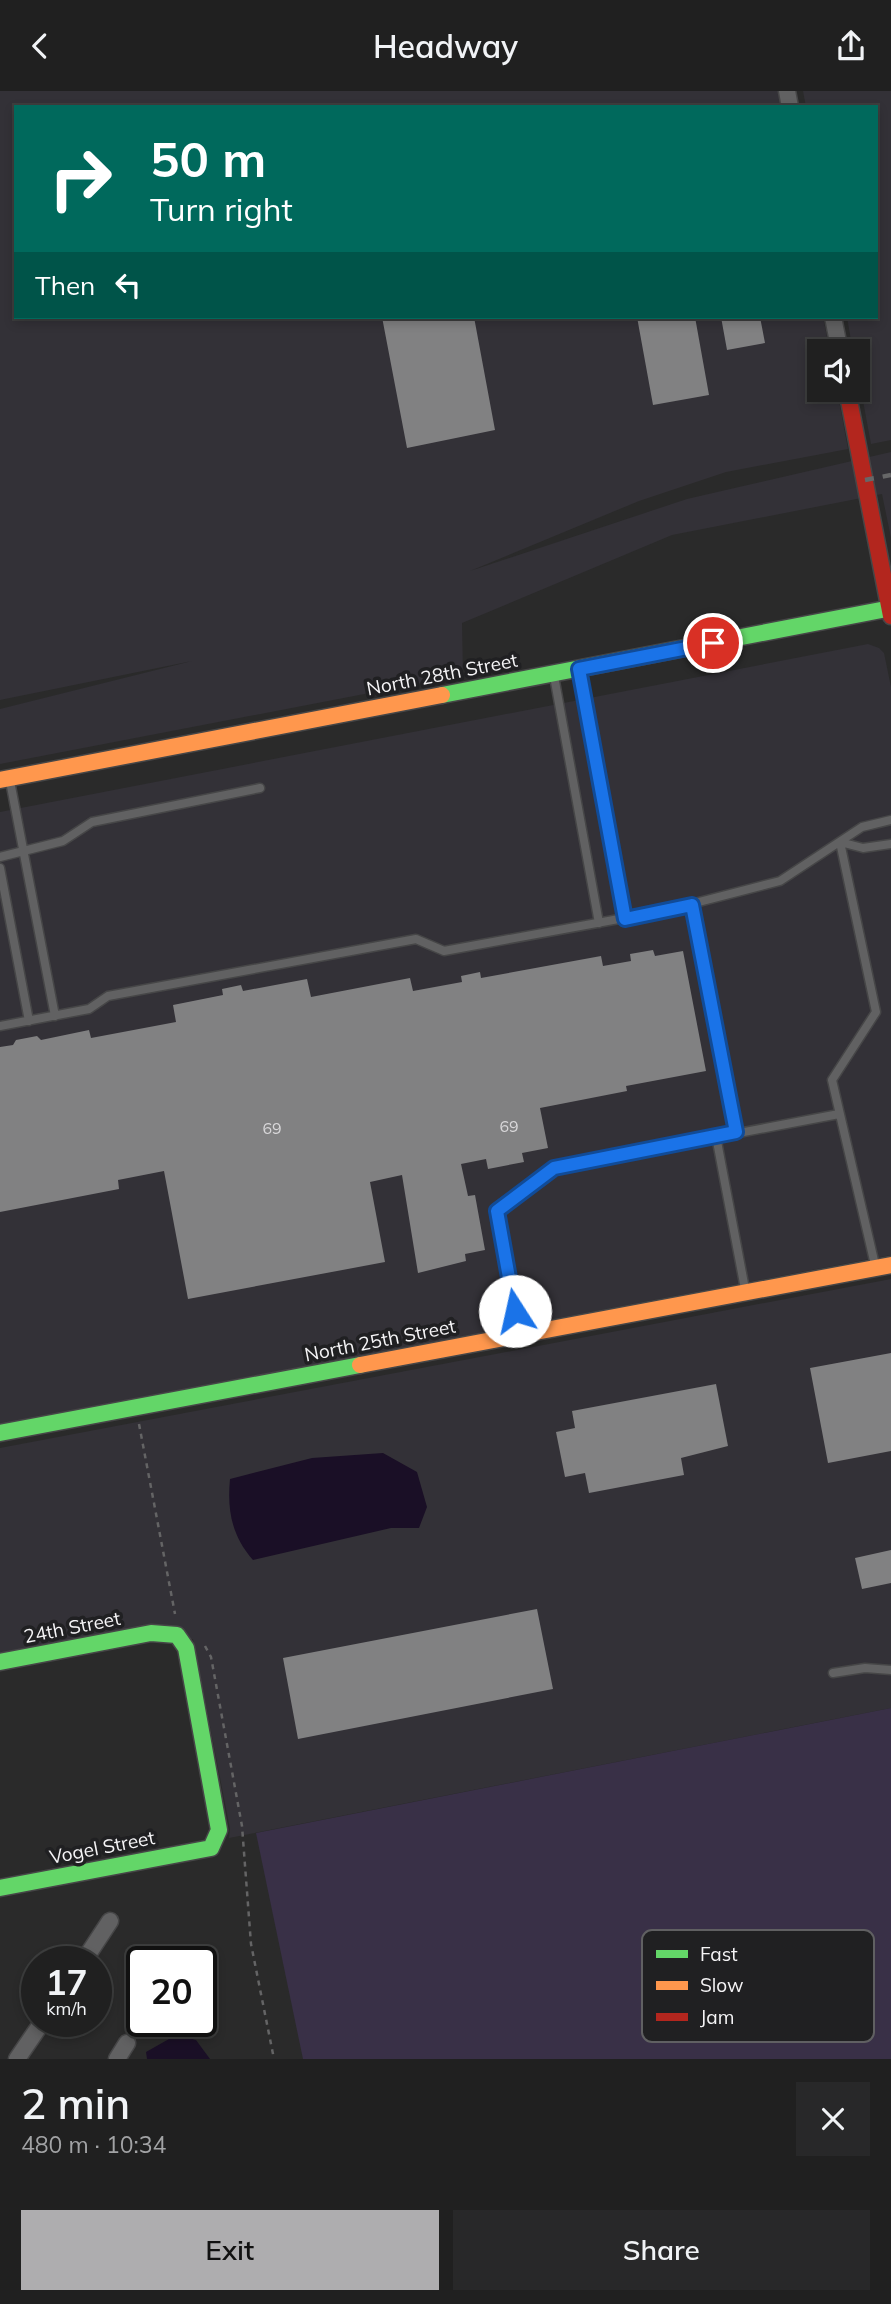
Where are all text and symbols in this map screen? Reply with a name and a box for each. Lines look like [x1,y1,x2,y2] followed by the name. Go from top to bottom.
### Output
[373,26,518,66] text: Headway
[21,27,59,65] icon: back
[832,27,870,65] icon: share
[150,128,266,189] text: 50 m
[35,133,126,224] icon: right
[150,189,293,229] text: Turn right
[109,266,147,304] icon: left
[35,269,95,302] text: Then
[807,339,870,402] map controls
[807,339,870,402] button: sound
[683,613,743,673] pin
[694,624,732,662] icon: arrive
[364,648,520,700] street label: North 28th Street
[499,1116,519,1136] house number: 69
[262,1118,282,1138] house number: 69
[478,1274,552,1348] position arrow
[302,1314,458,1366] street label: North 25th Street
[22,1606,123,1648] street label: 24th Street
[47,1825,157,1869] street label: Vogel Street
[642,1930,874,2042] legend
[700,1942,738,1966] text: Fast
[126,1946,217,2037] speed limit sign: 20
[45,1960,88,2004] text: 17
[700,1973,744,1997] text: Slow
[46,1997,87,2020] text: km/h
[700,2005,734,2029] text: Jam
[21,2077,130,2130] text: 2 min
[796,2082,870,2156] button: close
[21,2130,166,2159] text: 480 m · 10:34
[21,2210,439,2290] button: Exit
[453,2210,870,2290] button: Share

